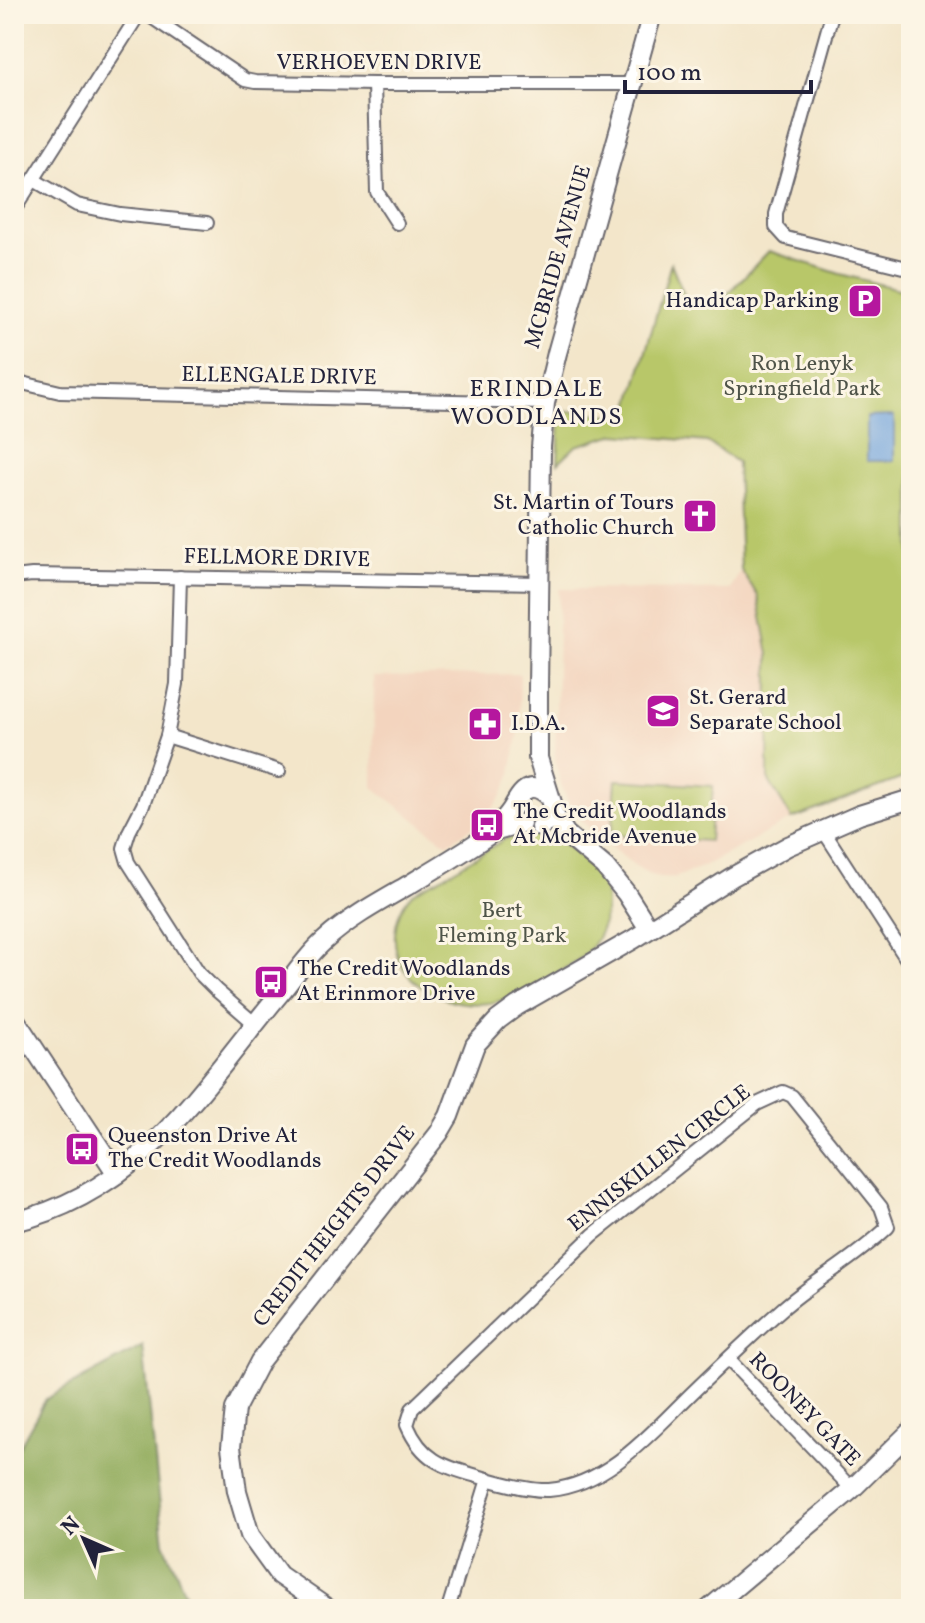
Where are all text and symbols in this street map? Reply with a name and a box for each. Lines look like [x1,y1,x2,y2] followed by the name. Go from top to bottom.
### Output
[625,44,811,94] scale bar
[276,48,482,79] street label: VERHOEVEN DRIVE
[637,57,702,91] text: 100 m
[518,161,600,353] street label: MCBRIDE AVENUE
[846,282,884,320] parking icon: Handicap Parking
[666,286,839,317] place label: Handicap Parking
[723,349,881,405] park label: Ron Lenyk Springfield Park
[181,360,377,394] street label: ELLENGALE DRIVE
[450,373,624,435] district label: ERINDALE WOODLANDS
[493,488,674,544] place label: St. Martin of Tours Catholic Church
[681,497,719,535] church icon: St. Martin of Tours Catholic Church
[183,542,371,576] street label: FELLMORE DRIVE
[689,683,842,739] place label: St. Gerard Separate School
[644,692,682,730] school or university icon: St. Gerard Separate School
[466,705,504,743] pharmacy icon: I.D.A.
[511,709,565,740] place label: I.D.A.
[513,797,727,853] place label: The Credit Woodlands At Mcbride Avenue
[468,806,506,844] bus stop icon: The Credit Woodlands At Mcbride Avenue
[437,896,567,952] park label: Bert Fleming Park
[297,954,511,1010] place label: The Credit Woodlands At Erinmore Drive
[252,963,290,1001] bus stop icon: The Credit Woodlands At Erinmore Drive
[562,1078,758,1240] street label: ENNISKILLEN CIRCLE
[246,1120,424,1334] street label: CREDIT HEIGHTS DRIVE
[108,1121,322,1177] place label: Queenston Drive At The Credit Woodlands
[63,1130,101,1168] bus stop icon: Queenston Drive At The Credit Woodlands
[741,1346,867,1474] street label: ROONEY GATE
[44,1499,124,1579] north arrow
[55,1510,88,1543] text: N

